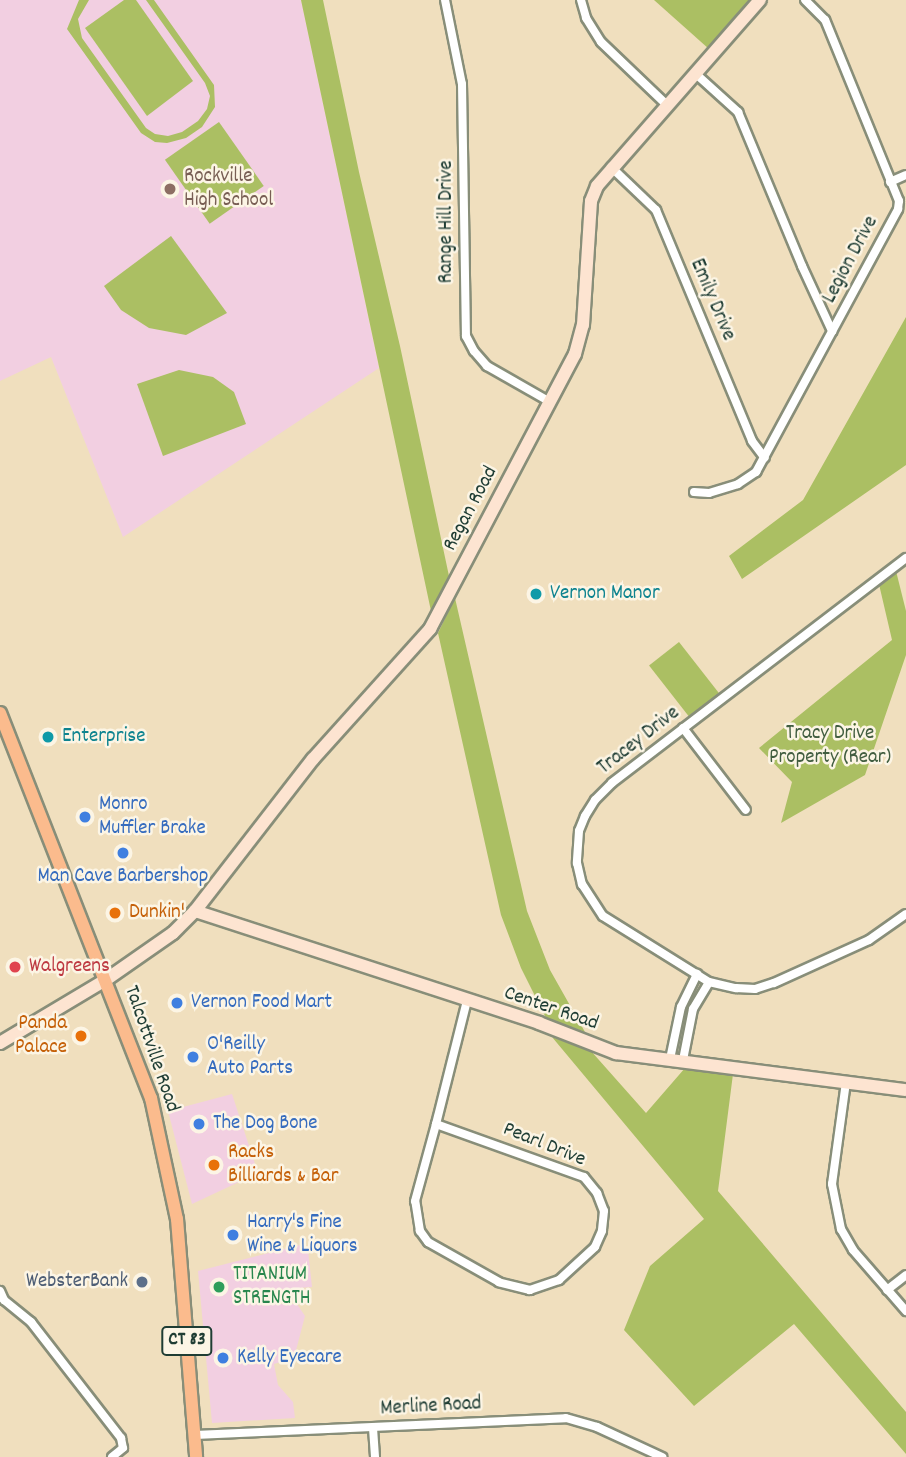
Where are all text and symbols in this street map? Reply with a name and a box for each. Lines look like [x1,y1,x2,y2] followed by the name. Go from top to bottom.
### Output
[434,161,460,283] street label: Range Hill Drive
[184,164,273,214] place label: Rockville High School
[162,181,178,197] marker: Rockville High School
[818,212,884,308] street label: Legion Drive
[683,255,741,345] street label: Emily Drive
[438,462,504,556] street label: Regan Road
[550,581,660,607] place label: Vernon Manor
[528,586,544,602] marker: Vernon Manor
[593,701,685,781] street label: Tracey Drive
[769,721,891,771] park label: Tracy Drive Property (Rear)
[62,724,145,750] place label: Enterprise
[40,729,56,745] marker: Enterprise
[99,792,206,842] place label: Monro Muffler Brake
[77,809,93,825] marker: Monro Muffler Brake
[115,845,131,861] marker: Man Cave Barbershop
[38,864,208,890] place label: Man Cave Barbershop
[129,900,185,926] place label: Dunkin'
[107,905,123,921] marker: Dunkin'
[29,954,110,980] place label: Walgreens
[7,959,23,975] marker: Walgreens
[500,981,602,1037] street label: Center Road
[118,982,184,1116] street label: Talcottville Road
[191,990,332,1016] place label: Vernon Food Mart
[169,995,185,1011] marker: Vernon Food Mart
[15,1011,67,1061] place label: Panda Palace
[73,1028,89,1044] marker: Panda Palace
[207,1032,293,1082] place label: O'Reilly Auto Parts
[185,1049,201,1065] marker: O'Reilly Auto Parts
[213,1111,317,1137] place label: The Dog Bone
[191,1116,207,1132] marker: The Dog Bone
[499,1117,589,1173] street label: Pearl Drive
[228,1140,338,1190] place label: Racks Billiards & Bar
[206,1157,222,1173] marker: Racks Billiards & Bar
[247,1210,358,1260] place label: Harry's Fine Wine & Liquors
[225,1227,241,1243] marker: Harry's Fine Wine & Liquors
[233,1262,311,1312] place label: TITANIUM STRENGTH
[26,1269,128,1295] place label: WebsterBank
[134,1274,150,1290] marker: WebsterBank
[211,1279,227,1295] marker: TITANIUM STRENGTH
[161,1326,213,1357] road number: CT 83
[237,1345,342,1371] place label: Kelly Eyecare
[215,1350,231,1366] marker: Kelly Eyecare
[380,1392,482,1422] street label: Merline Road

